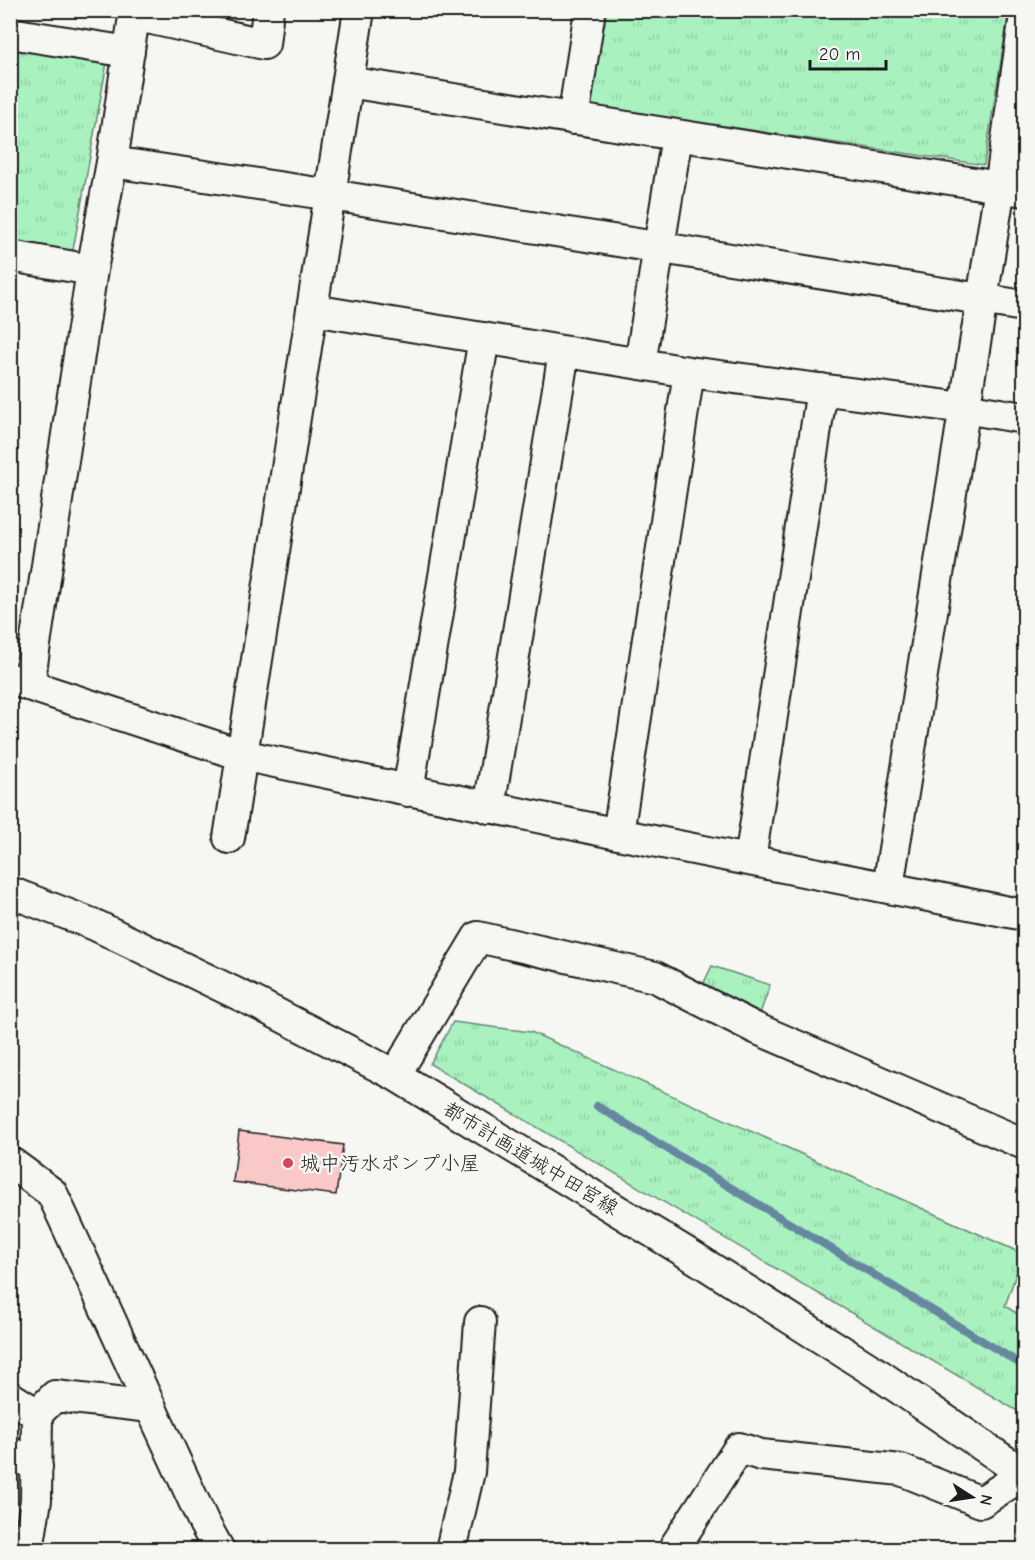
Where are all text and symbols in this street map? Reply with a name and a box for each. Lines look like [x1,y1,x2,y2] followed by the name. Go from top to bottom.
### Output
[810,33,886,71] scale bar
[819,44,860,65] text: 20 m
[439,1097,622,1220] street label: 都市計画道城中田宮線
[300,1152,480,1175] place label: 城中汚水ポンプ小屋
[281,1156,295,1170] marker: 城中汚水ポンプ小屋
[942,1467,1002,1527] north arrow
[976,1493,996,1507] text: N

